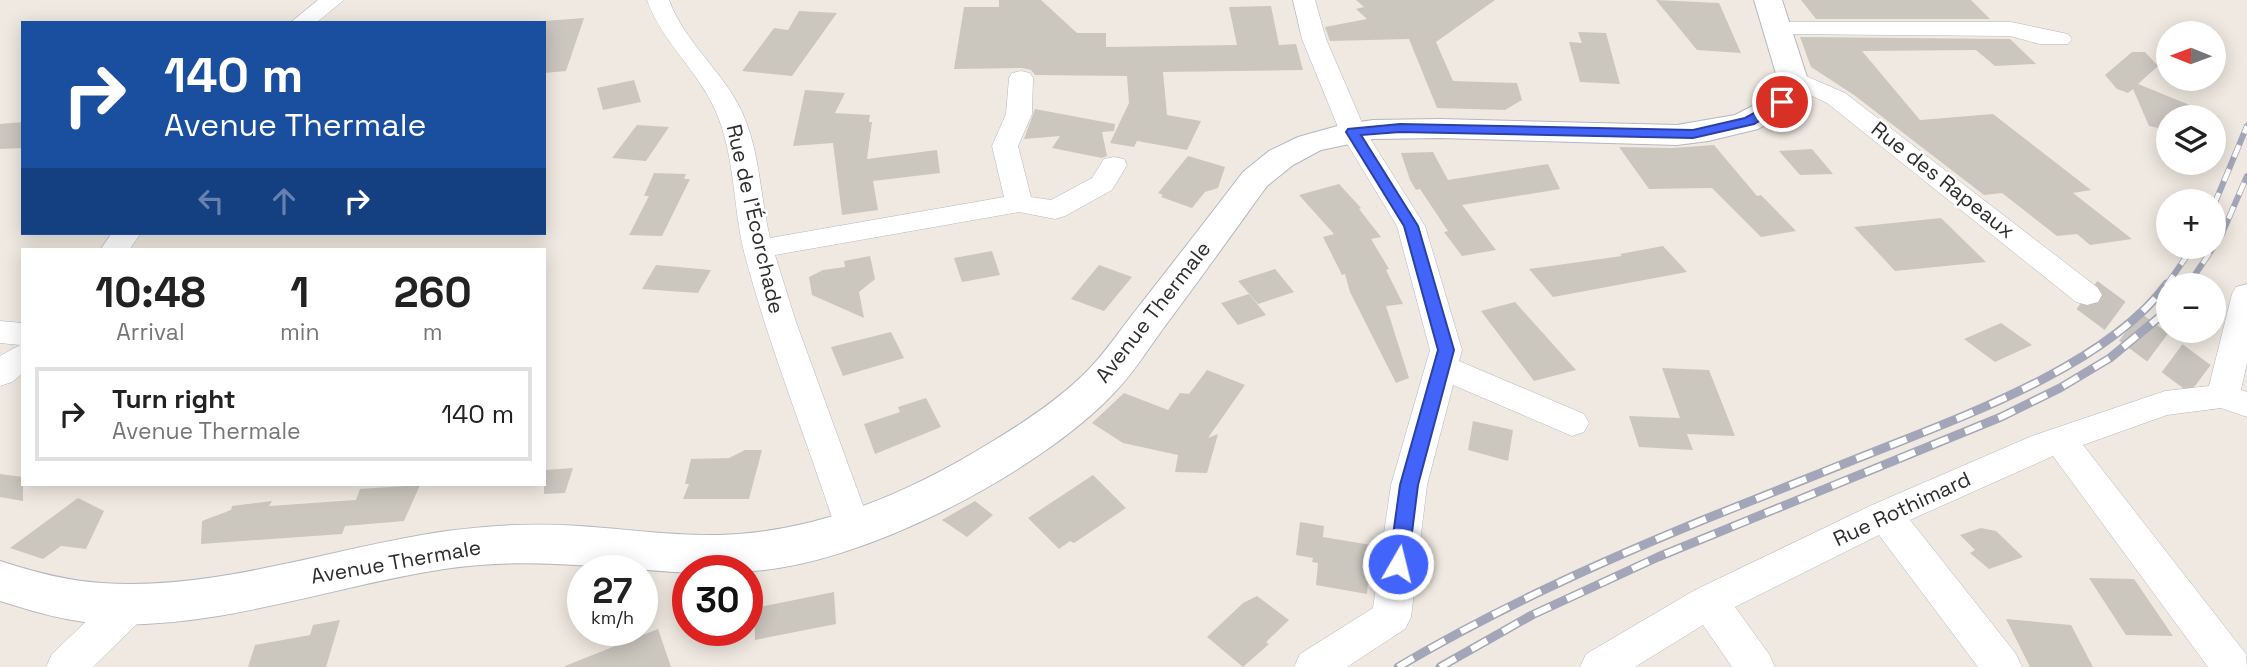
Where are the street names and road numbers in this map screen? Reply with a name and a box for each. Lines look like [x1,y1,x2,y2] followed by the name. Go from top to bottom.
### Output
[1866,115,2020,244] street label: Rue des Rapeaux
[721,121,790,316] street label: Rue de l'Écorchade
[1089,235,1216,388] street label: Avenue Thermale
[1829,465,1975,552] street label: Rue Rothimard
[309,533,483,590] street label: Avenue Thermale

